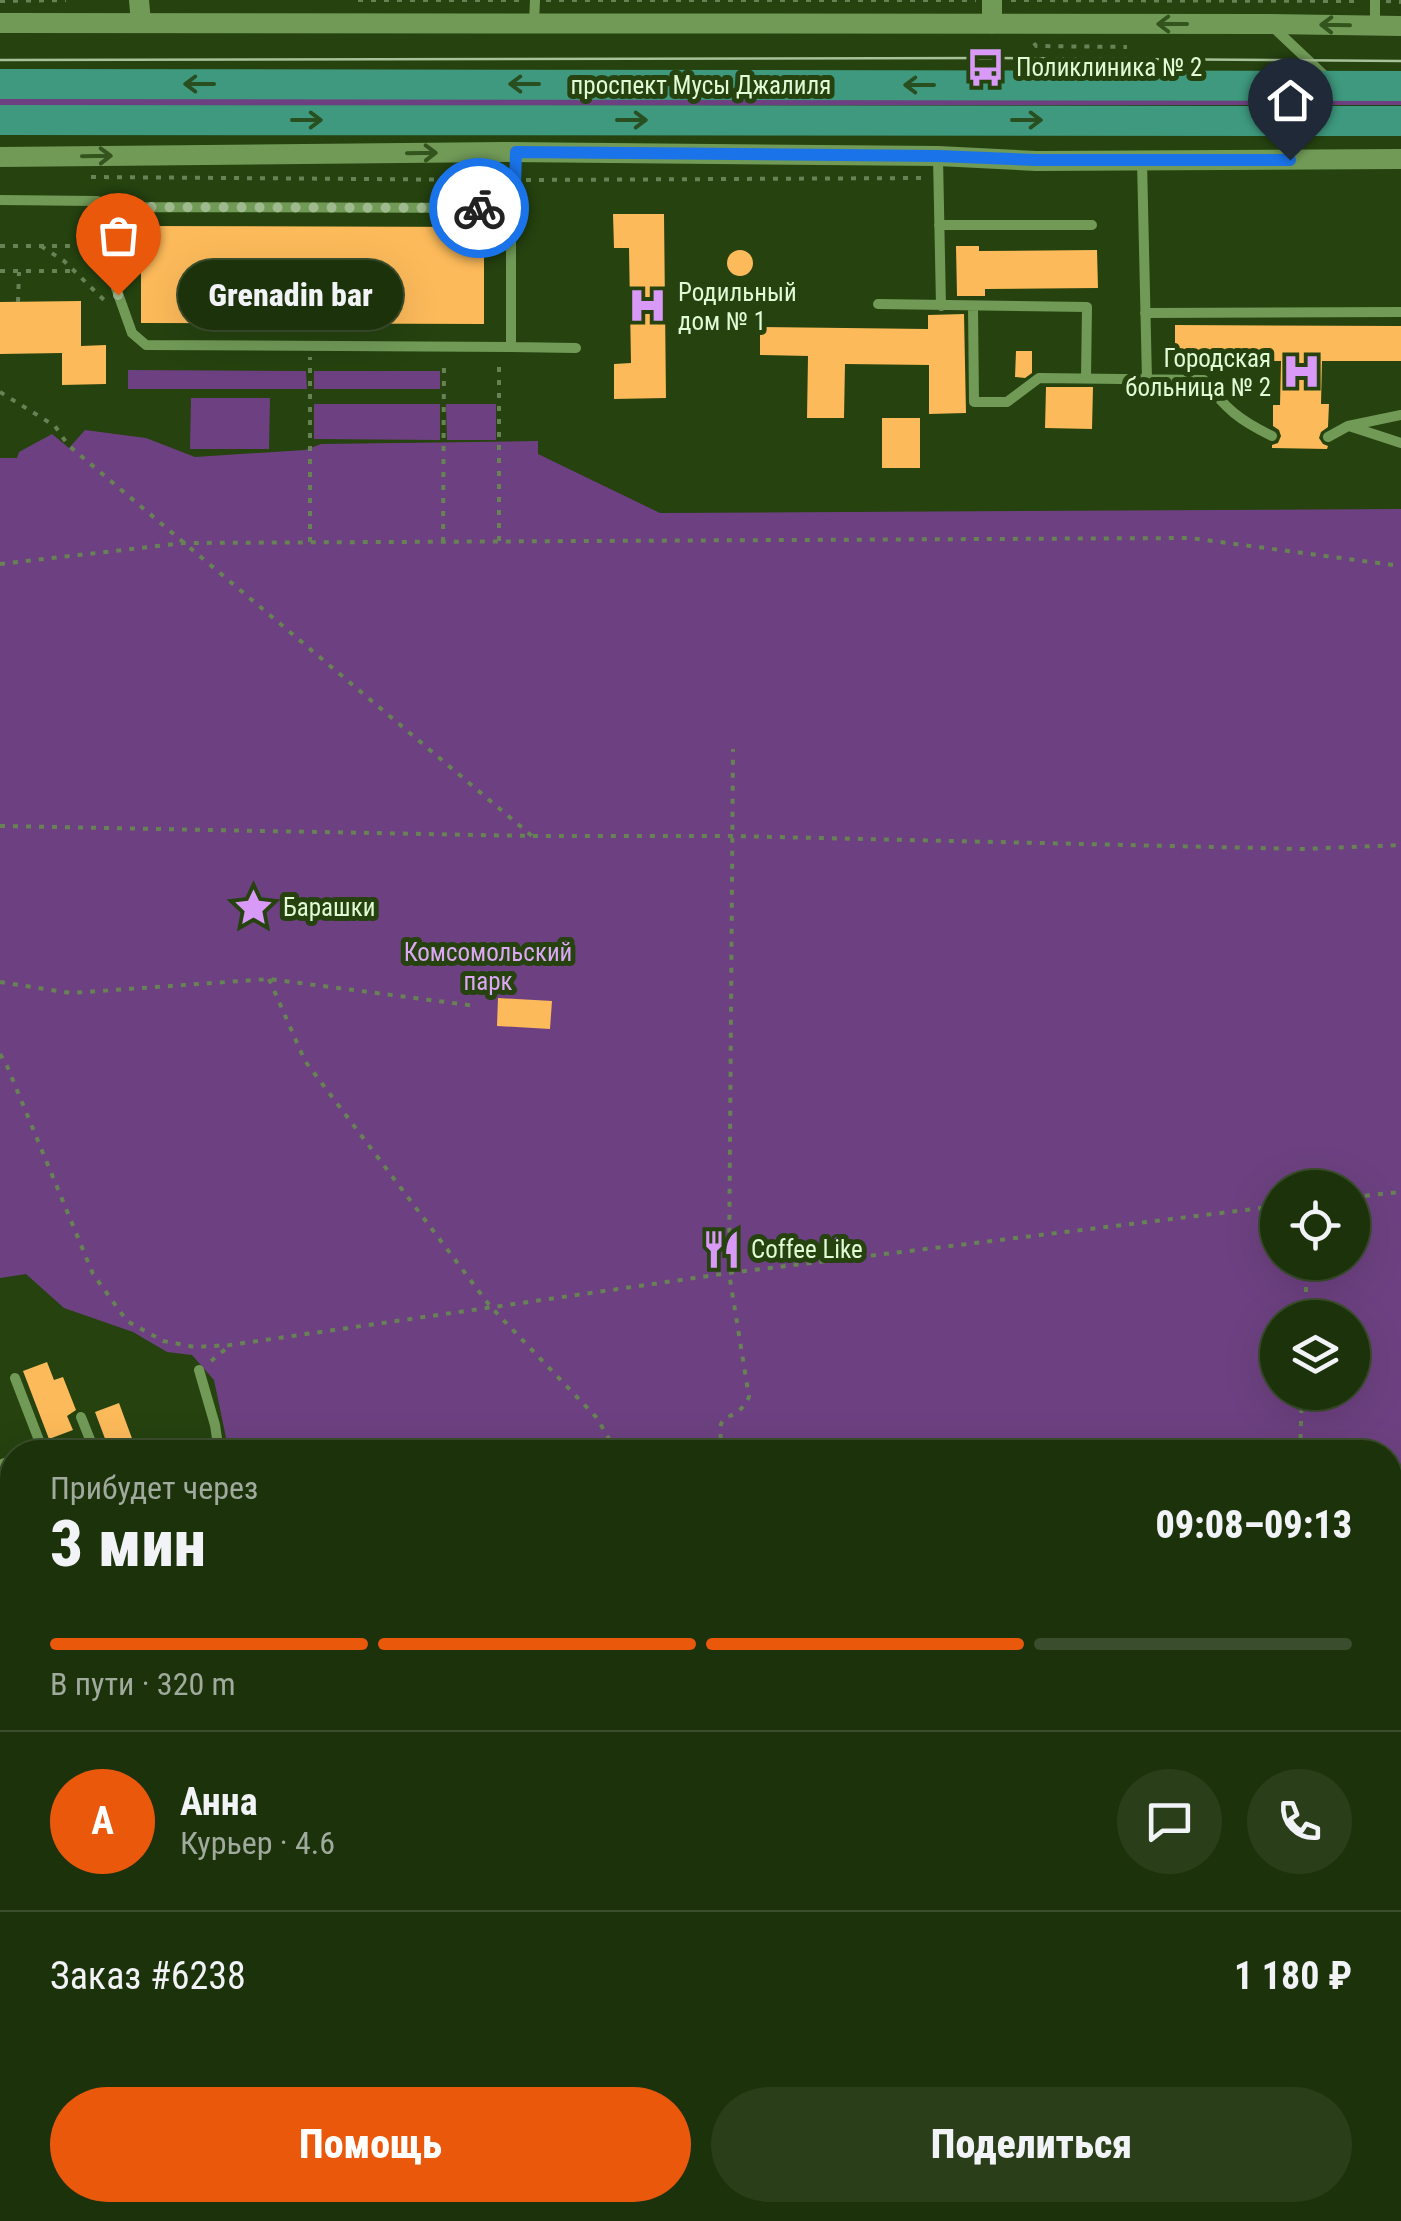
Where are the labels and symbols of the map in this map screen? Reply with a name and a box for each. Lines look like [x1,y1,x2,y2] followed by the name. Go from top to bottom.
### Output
[1156,14,1188,34] one-way arrow
[1320,16,1352,34] one-way arrow
[965,46,1007,88] bus stop icon: Поликлиника № 2
[1016,53,1202,82] place label: Поликлиника № 2
[1248,58,1333,161] pin
[571,71,831,100] street label: проспект Мусы Джалиля
[183,74,216,94] one-way arrow
[508,74,540,94] one-way arrow
[903,76,936,94] one-way arrow
[290,110,323,130] one-way arrow
[616,110,648,130] one-way arrow
[1010,110,1043,130] one-way arrow
[406,143,438,162] one-way arrow
[80,146,113,166] one-way arrow
[429,158,529,258] courier
[76,193,161,296] pin
[178,260,403,330] callout: Grenadin bar
[678,278,797,336] place label: Родильный дом № 1
[627,285,669,327] hospital icon: Родильный дом № 1
[1125,344,1271,402] place label: Городская больница № 2
[1280,351,1322,393] hospital icon: Городская больница № 2
[232,886,274,928] place icon: Барашки
[283,893,375,922] place label: Барашки
[404,938,572,996] park label: Комсомольский парк
[700,1228,742,1270] restaurant icon: Coffee Like
[751,1235,863,1264] place label: Coffee Like

